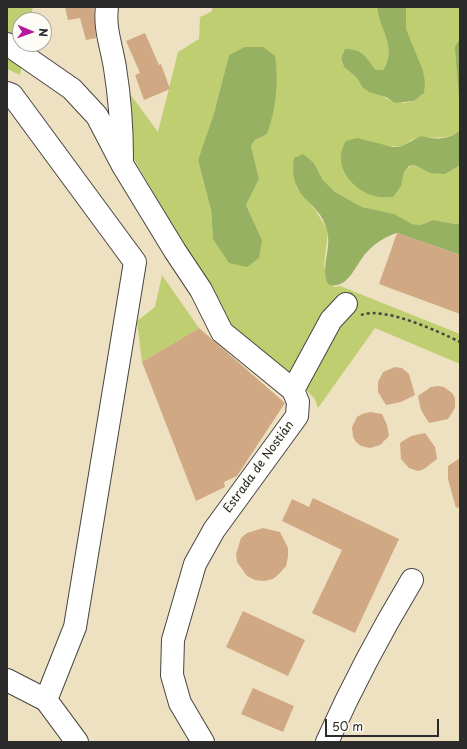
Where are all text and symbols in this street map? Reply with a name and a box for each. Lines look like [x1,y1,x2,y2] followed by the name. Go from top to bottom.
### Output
[12,12,52,52] north arrow
[35,28,52,37] text: N
[221,418,297,516] street label: Estrada de Nostián
[327,711,441,737] scale bar
[332,717,363,735] text: 50 m

